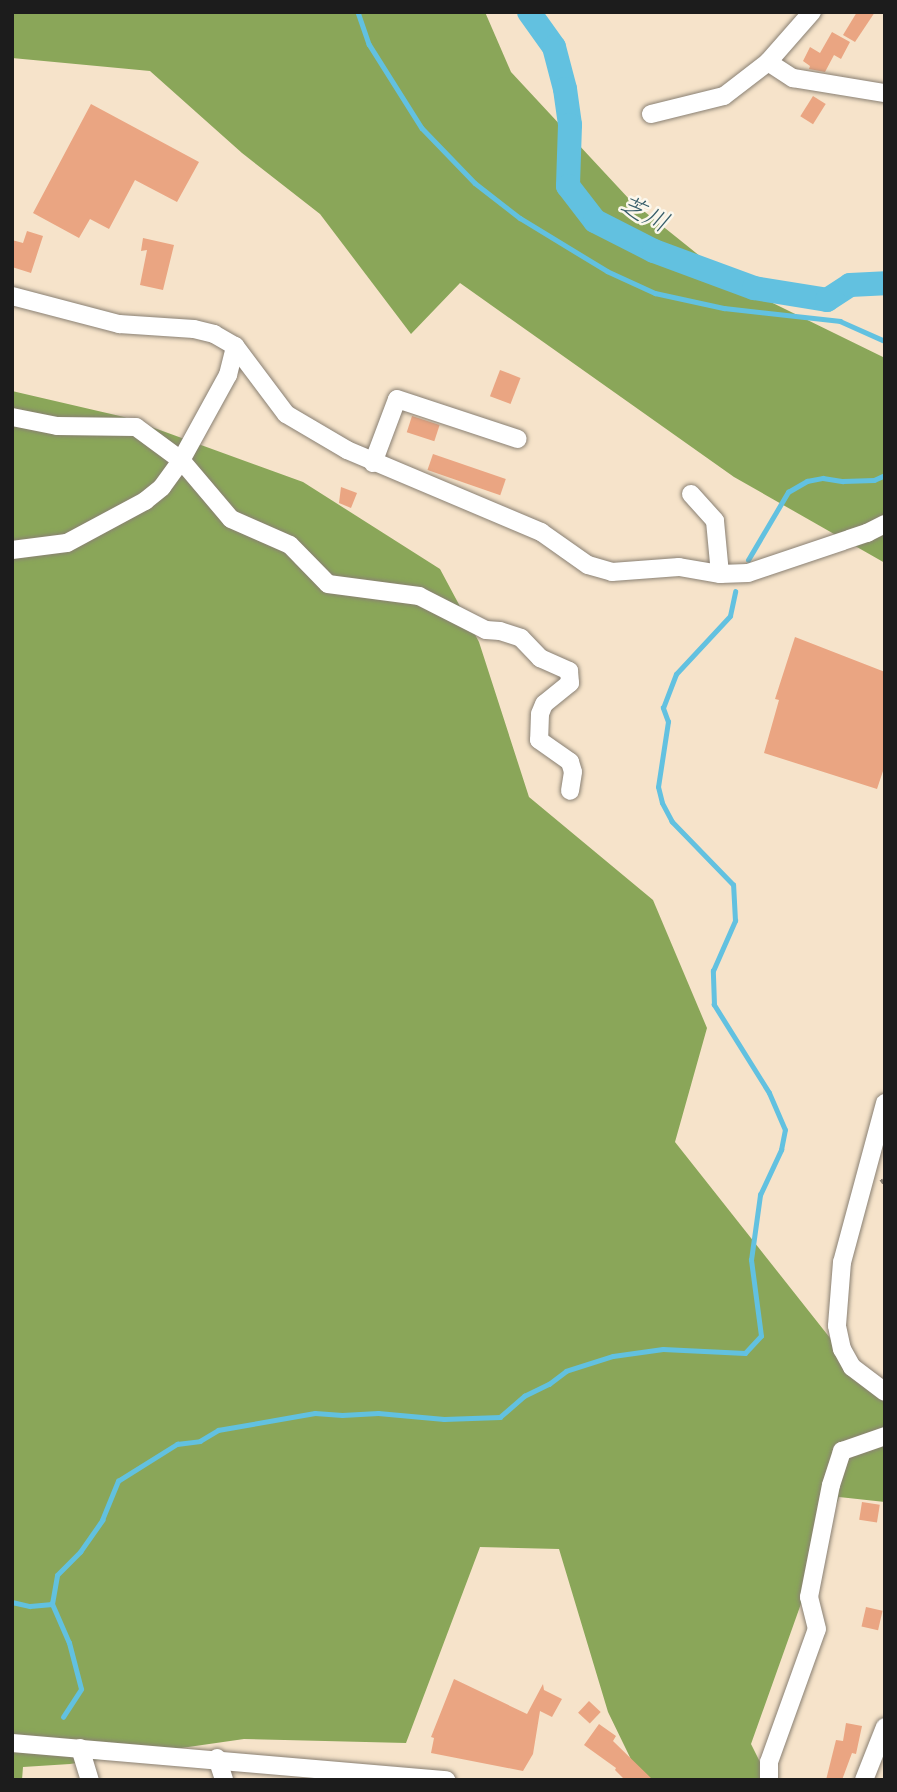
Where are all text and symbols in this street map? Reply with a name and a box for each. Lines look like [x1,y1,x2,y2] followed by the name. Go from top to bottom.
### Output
[615,187,675,237] water label: 芝川

